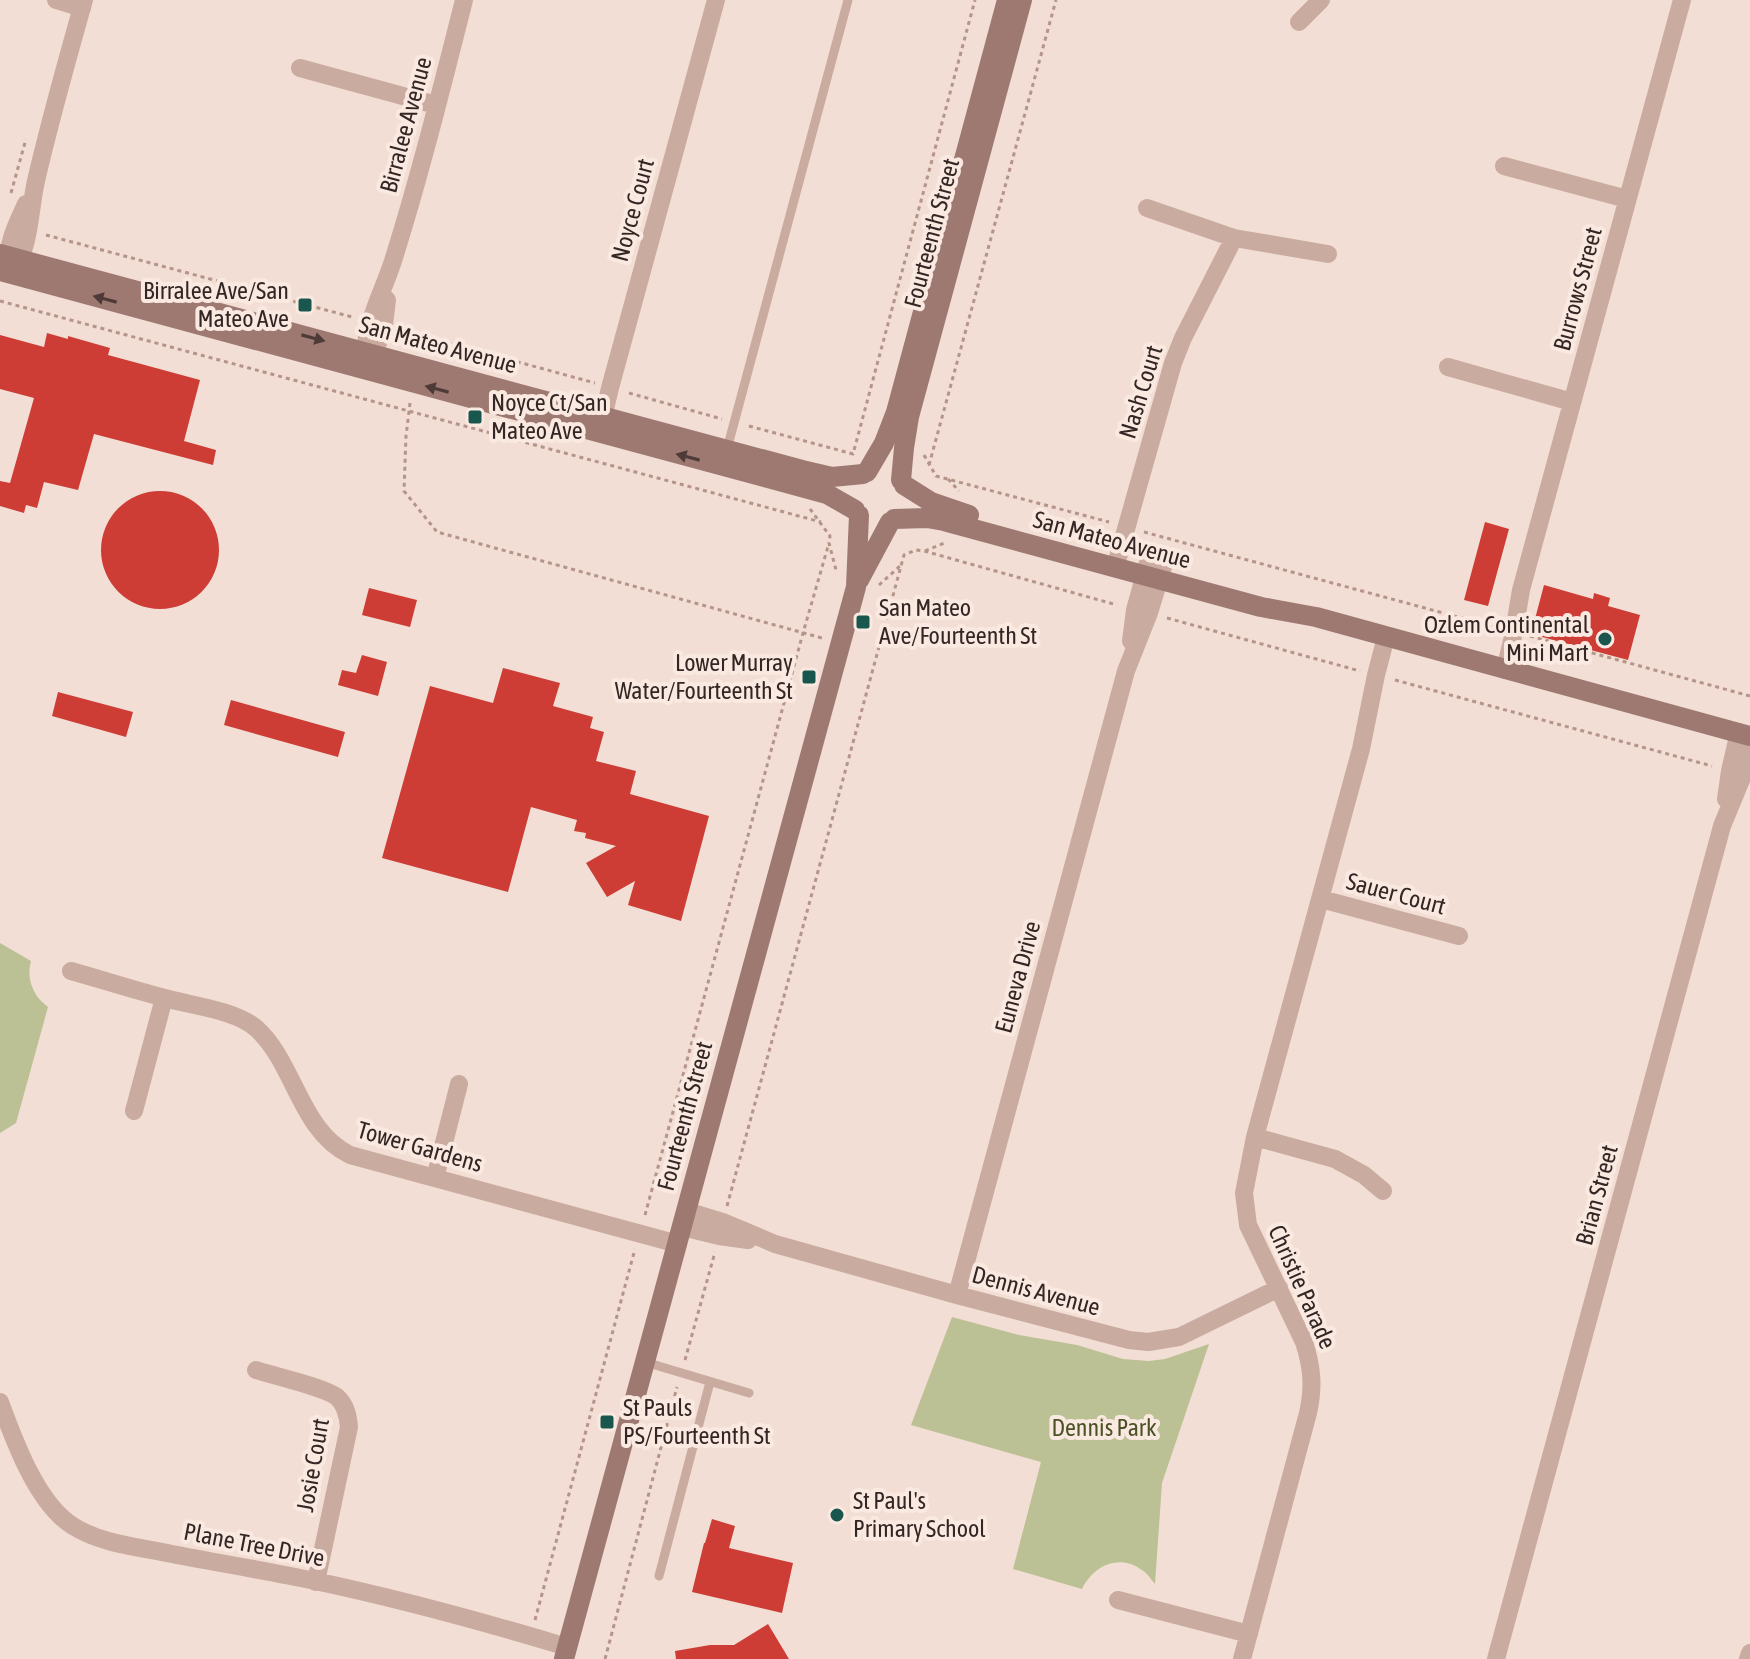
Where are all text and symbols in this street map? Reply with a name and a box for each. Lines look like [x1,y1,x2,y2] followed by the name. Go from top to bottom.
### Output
[374,54,437,196] street label: Birralee Avenue
[606,155,659,264] street label: Noyce Court
[899,155,964,310] street label: Fourteenth Street
[1548,224,1607,354] street label: Burrows Street
[143,277,289,332] place label: Birralee Ave/San Mateo Ave
[92,292,116,305] one-way arrow
[296,296,314,314] marker: Birralee Ave/San Mateo Ave
[356,311,520,379] street label: San Mateo Avenue
[300,333,325,345] one-way arrow
[1114,342,1168,442] street label: Nash Court
[424,382,448,395] one-way arrow
[491,389,608,444] place label: Noyce Ct/San Mateo Ave
[466,408,484,426] marker: Noyce Ct/San Mateo Ave
[675,450,699,463] one-way arrow
[1030,506,1194,574] street label: San Mateo Avenue
[879,594,1037,649] place label: San Mateo Ave/Fourteenth St
[1424,611,1590,666] place label: Ozlem Continental Mini Mart
[854,613,872,631] marker: San Mateo Ave/Fourteenth St
[1596,630,1614,648] marker: Ozlem Continental Mini Mart
[615,649,793,704] place label: Lower Murray Water/Fourteenth St
[800,668,818,686] marker: Lower Murray Water/Fourteenth St
[1344,867,1449,920] street label: Sauer Court
[990,918,1045,1036] street label: Euneva Drive
[652,1038,717,1193] street label: Fourteenth Street
[354,1116,486,1177] street label: Tower Gardens
[1570,1142,1623,1248] street label: Brian Street
[1263,1221,1342,1353] street label: Christie Parade
[969,1260,1103,1321] street label: Dennis Avenue
[623,1394,771,1449] place label: St Pauls PS/Fourteenth St
[598,1413,616,1431] marker: St Pauls PS/Fourteenth St
[1052,1414,1157,1441] park label: Dennis Park
[291,1416,334,1514] street label: Josie Court
[853,1487,986,1542] place label: St Paul's Primary School
[828,1506,846,1524] marker: St Paul's Primary School
[181,1518,327,1571] street label: Plane Tree Drive

